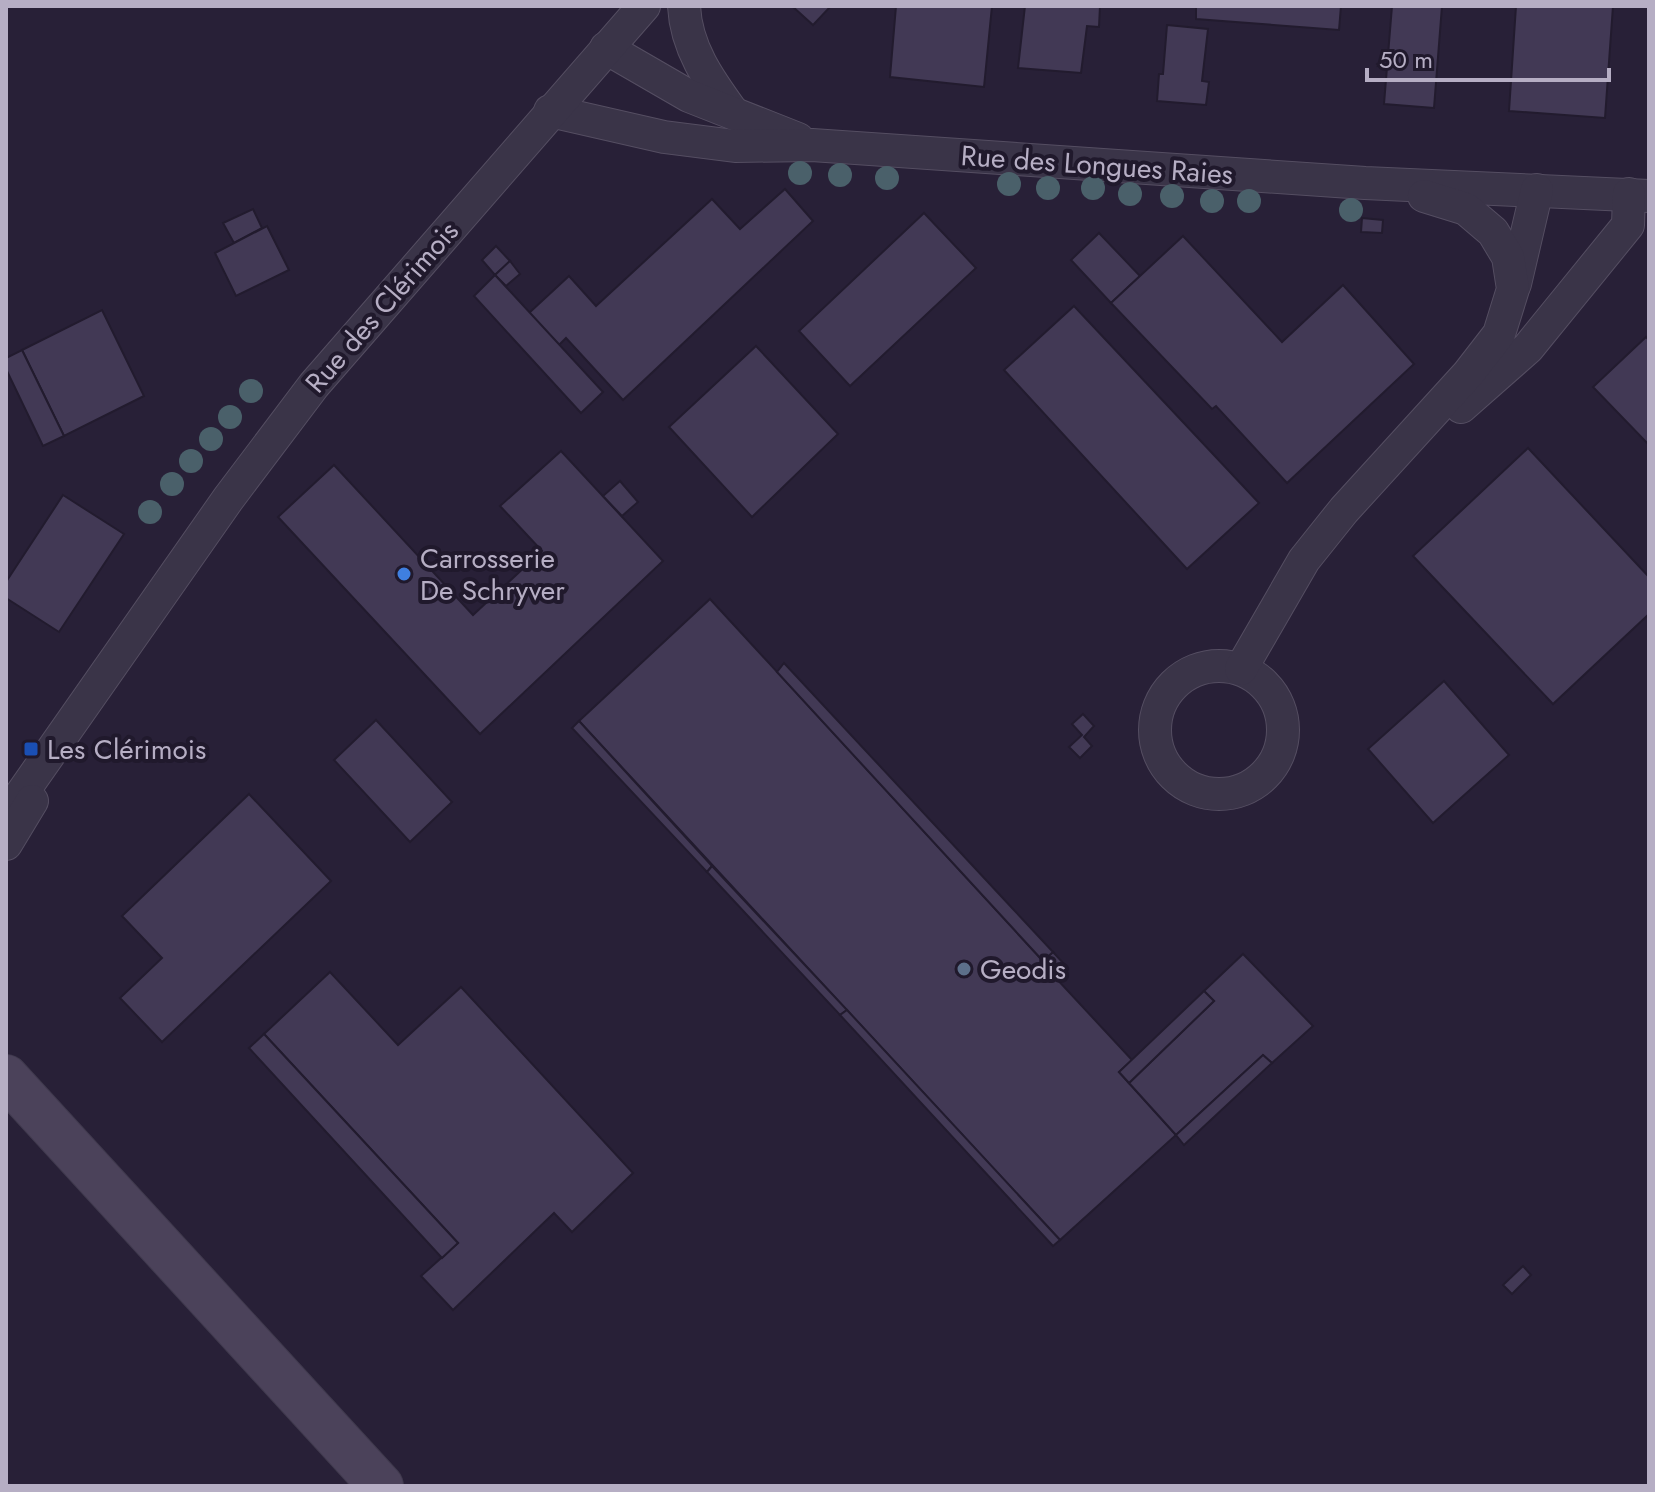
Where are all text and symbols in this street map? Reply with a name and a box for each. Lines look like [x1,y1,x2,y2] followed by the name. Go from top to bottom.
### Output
[1367,32,1609,82] scale bar
[1379,42,1433,77] text: 50 m
[960,135,1234,195] street label: Rue des Longues Raies
[296,212,468,402] street label: Rue des Clérimois
[420,538,565,611] place label: Carrosserie De Schryver
[395,565,413,583] marker: Carrosserie De Schryver
[47,729,206,770] place label: Les Clérimois
[22,740,40,758] marker: Les Clérimois
[980,949,1066,990] place label: Geodis
[955,960,973,978] marker: Geodis

